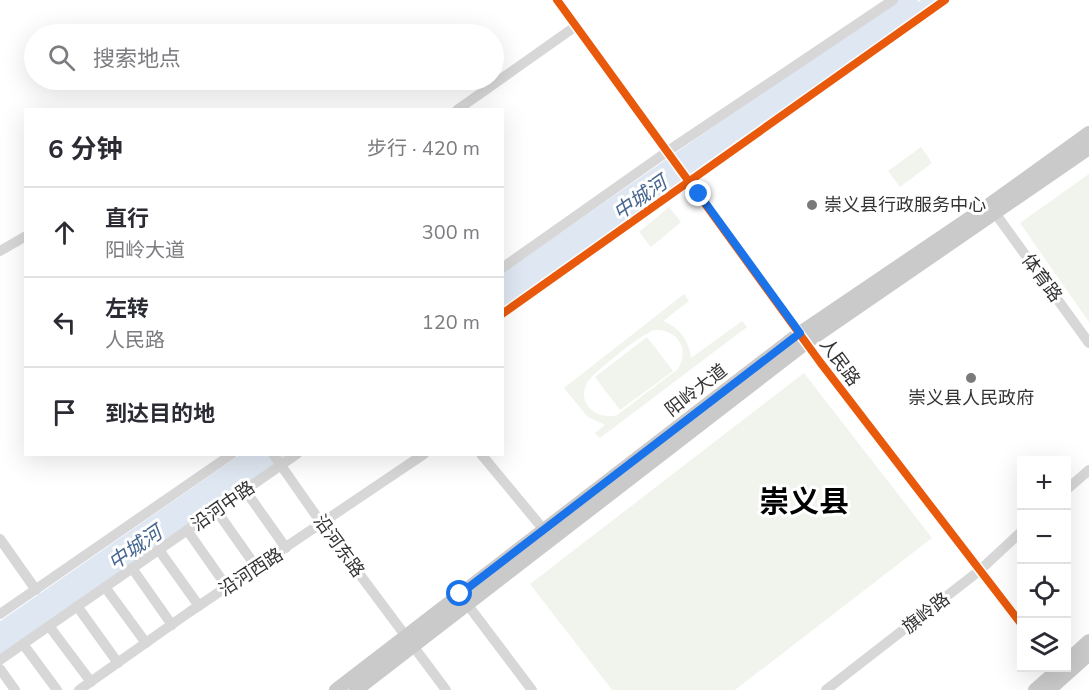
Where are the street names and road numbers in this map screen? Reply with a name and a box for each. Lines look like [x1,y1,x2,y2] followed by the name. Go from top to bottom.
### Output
[1016,249,1068,307] street label: 体育路
[814,333,866,391] street label: 人民路
[660,358,732,422] street label: 阳岭大道
[187,476,259,536] street label: 沿河中路
[308,510,370,582] street label: 沿河东路
[214,542,288,602] street label: 沿河西路
[897,587,955,639] street label: 旗岭路

